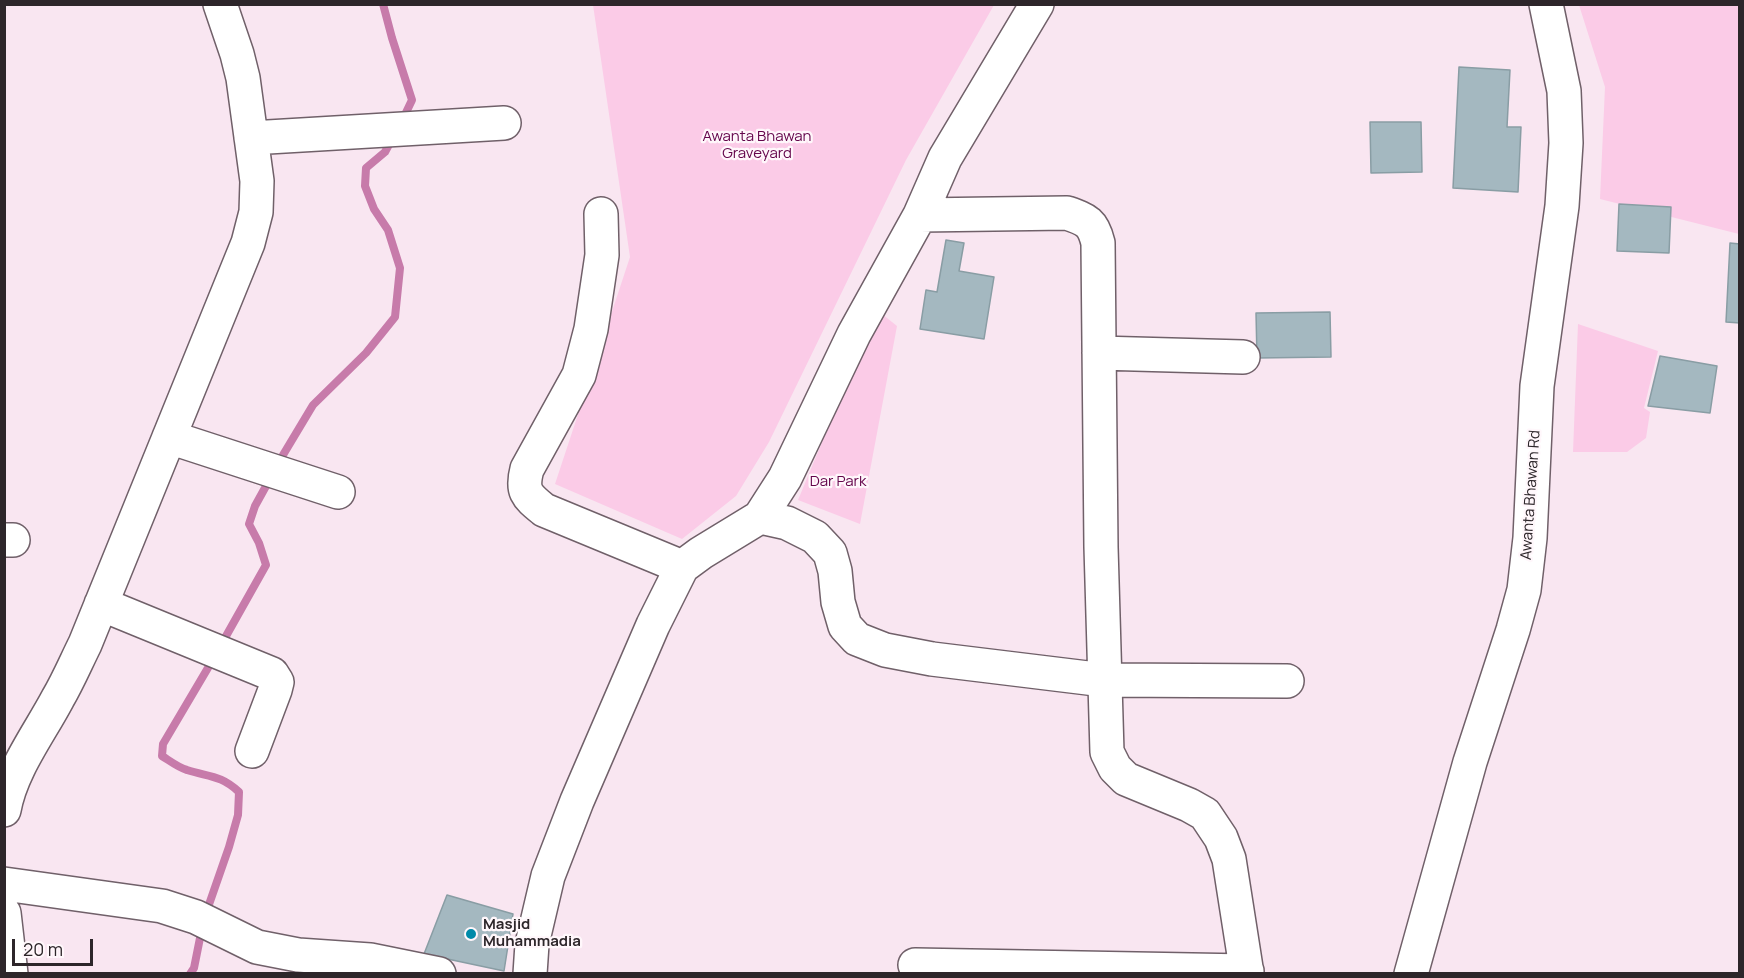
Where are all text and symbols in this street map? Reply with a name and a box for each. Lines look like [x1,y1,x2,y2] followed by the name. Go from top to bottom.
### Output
[703,128,811,163] park label: Awanta Bhawan Graveyard
[1517,429,1545,561] street label: Awanta Bhawan Rd
[810,473,866,491] park label: Dar Park
[483,916,581,951] place label: Masjid Muhammadia
[15,927,96,965] scale bar
[464,927,478,941] marker: Masjid Muhammadia
[23,937,63,961] text: 20 m

